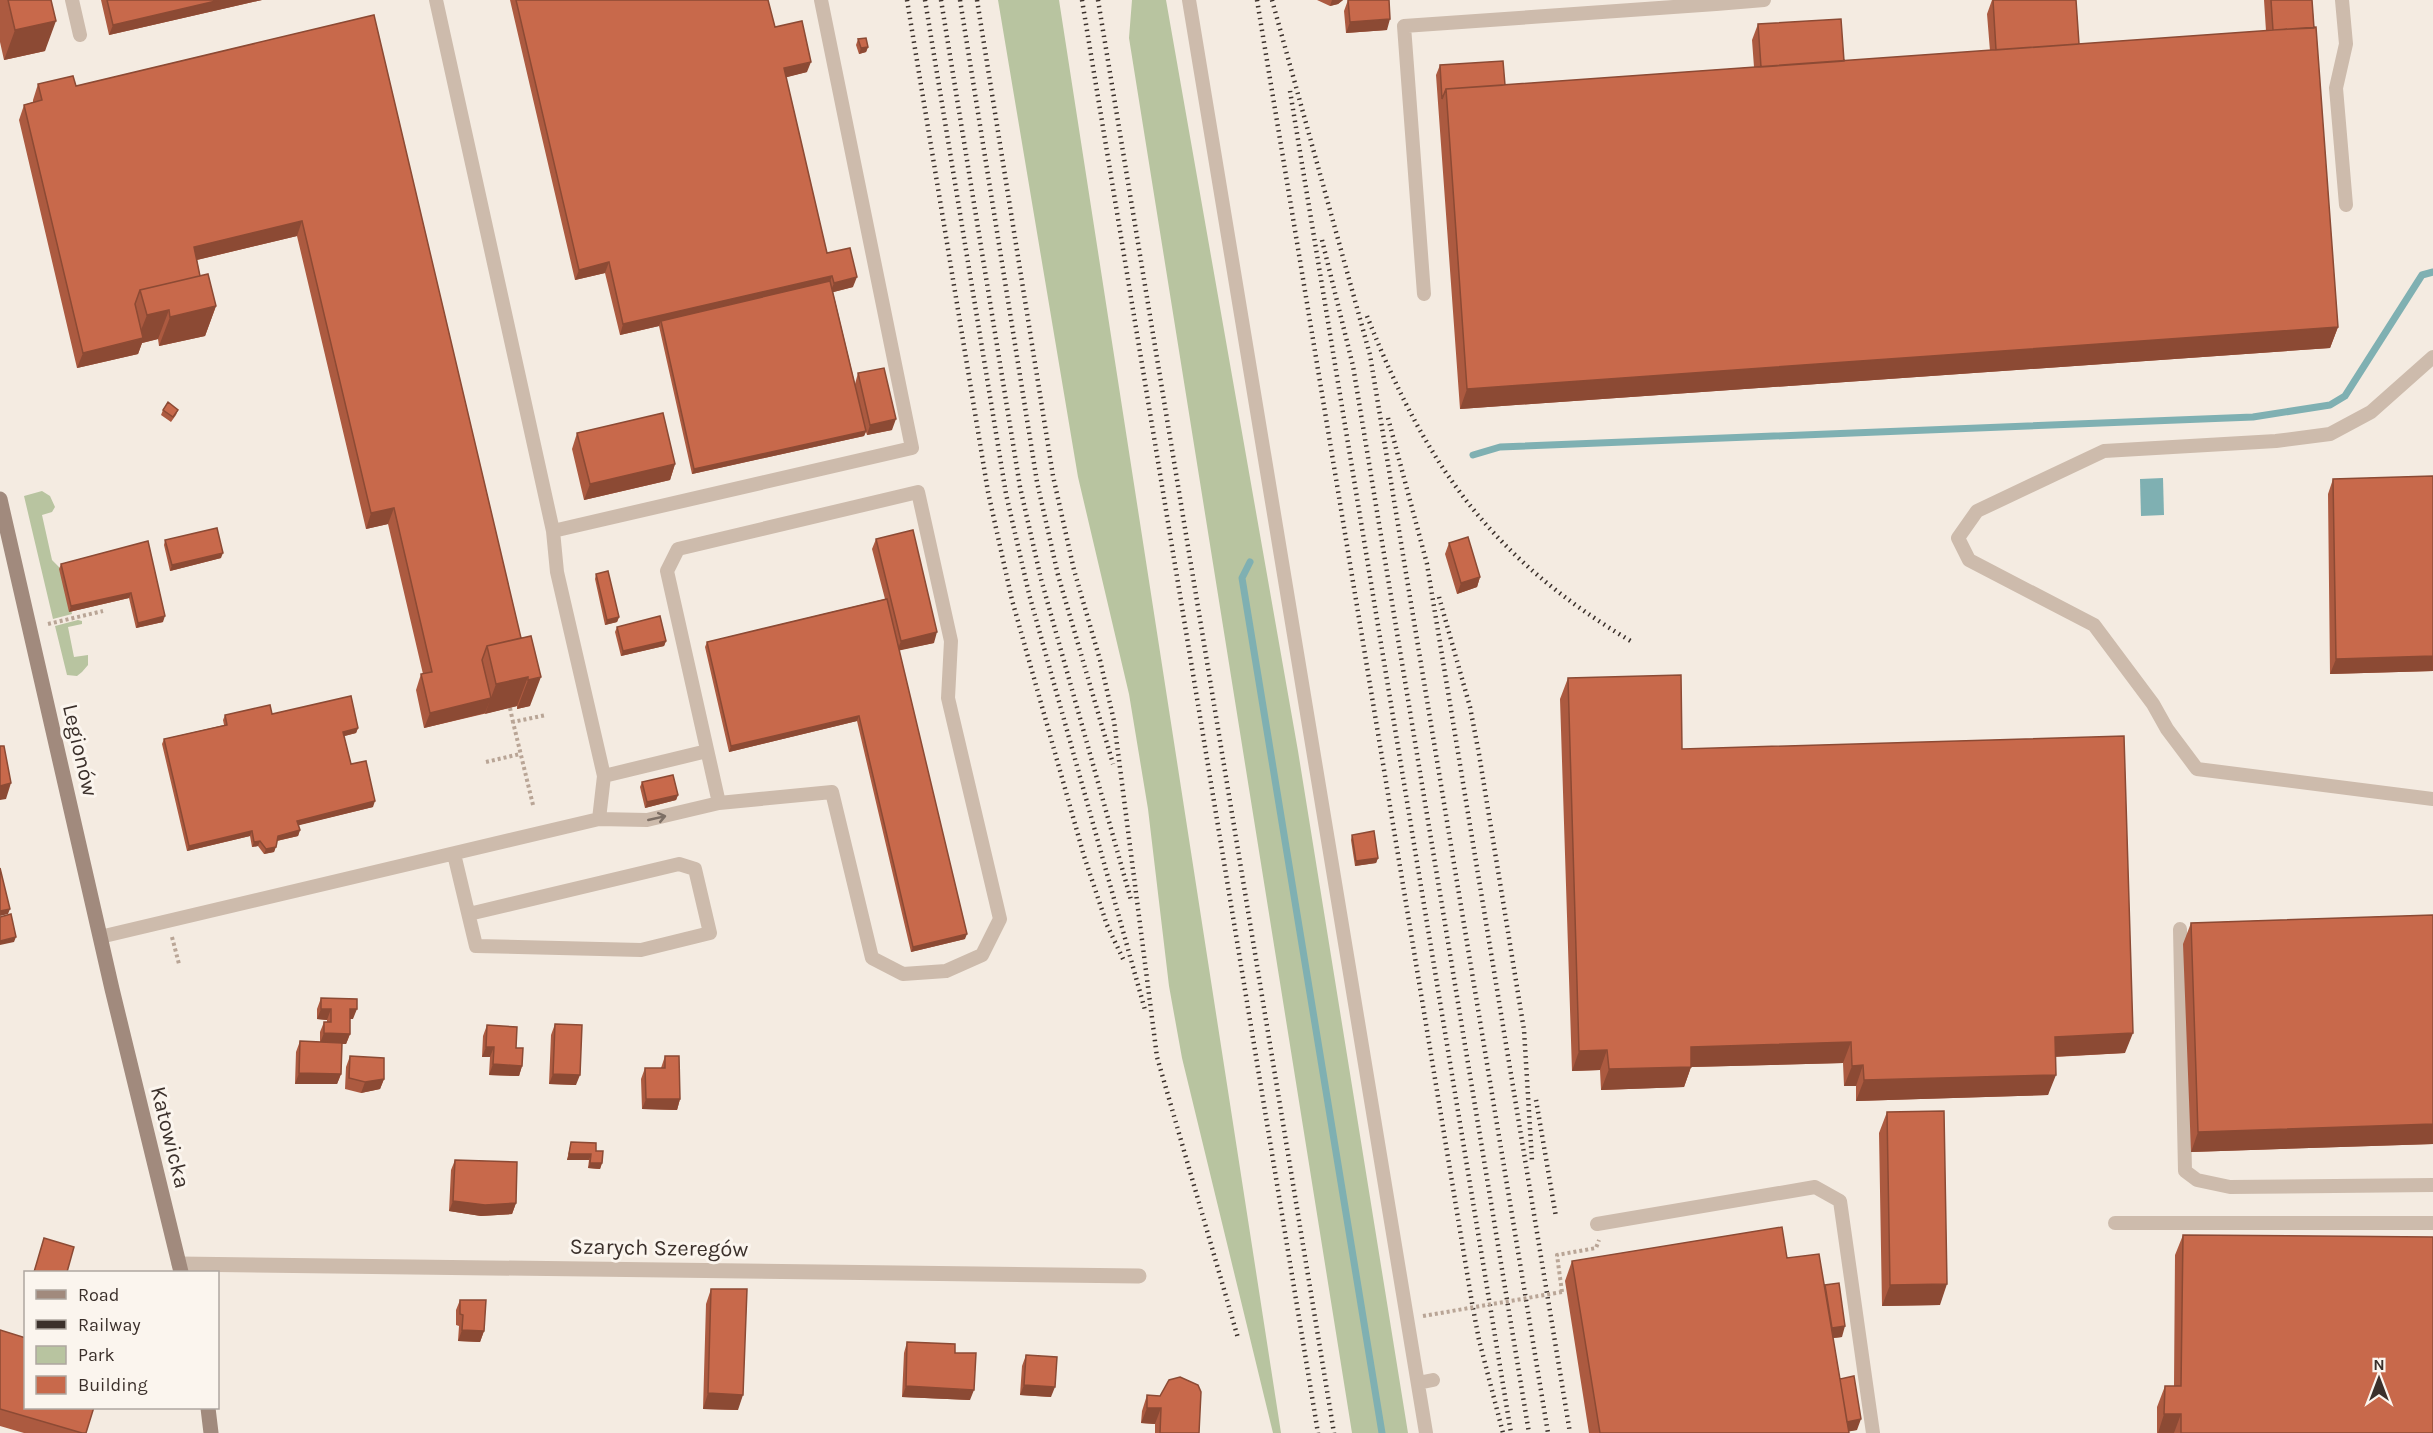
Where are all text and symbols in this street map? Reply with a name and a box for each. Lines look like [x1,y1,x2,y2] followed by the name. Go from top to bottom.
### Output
[57,702,103,799] street label: Legionów
[647,811,666,823] one-way arrow
[145,1084,195,1191] street label: Katowicka
[569,1233,749,1263] street label: Szarych Szeregów
[24,1271,219,1409] legend
[78,1284,119,1306] text: Road
[78,1314,141,1336] text: Railway
[78,1344,115,1366] text: Park
[2349,1349,2409,1409] north arrow
[2373,1355,2385,1374] text: N
[78,1374,148,1396] text: Building

